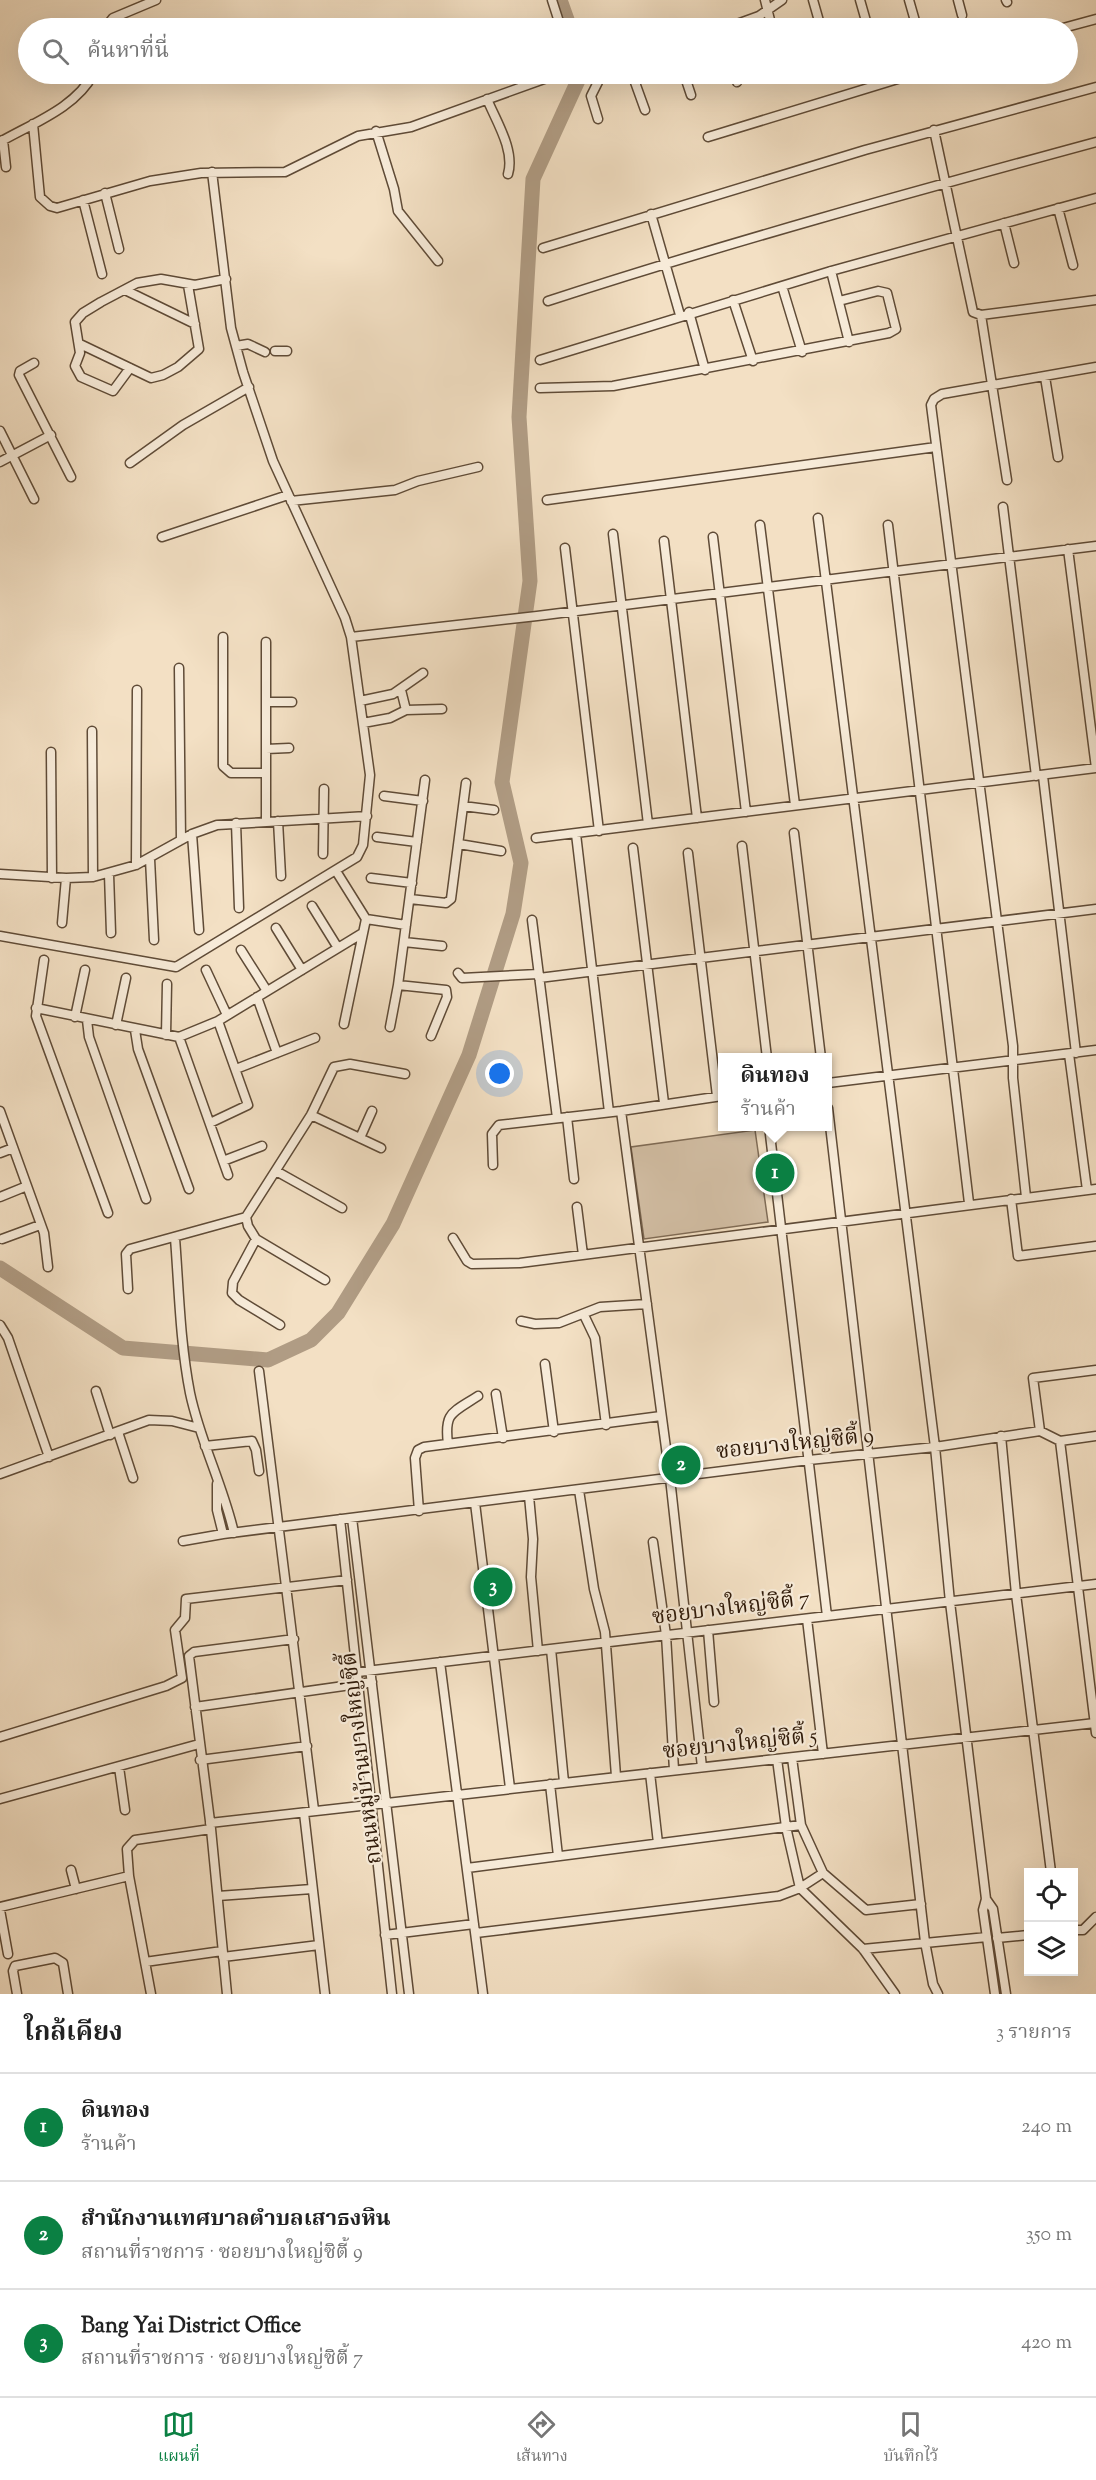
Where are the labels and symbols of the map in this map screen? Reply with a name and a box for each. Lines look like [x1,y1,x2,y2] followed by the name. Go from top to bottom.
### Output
[485,1059,514,1088] your location
[756,1150,794,1196] pin: 1
[714,1418,876,1469] street label: ซอยบางใหญ่ซิตี้ 9
[662,1442,700,1488] pin: 2
[474,1564,512,1610] pin: 3
[650,1580,812,1635] street label: ซอยบางใหญ่ซิตี้ 7
[331,1649,392,1866] street label: ถนนหมู่บ้านบางใหญ่ซิตี้
[661,1718,819,1769] street label: ซอยบางใหญ่ซิตี้ 5

